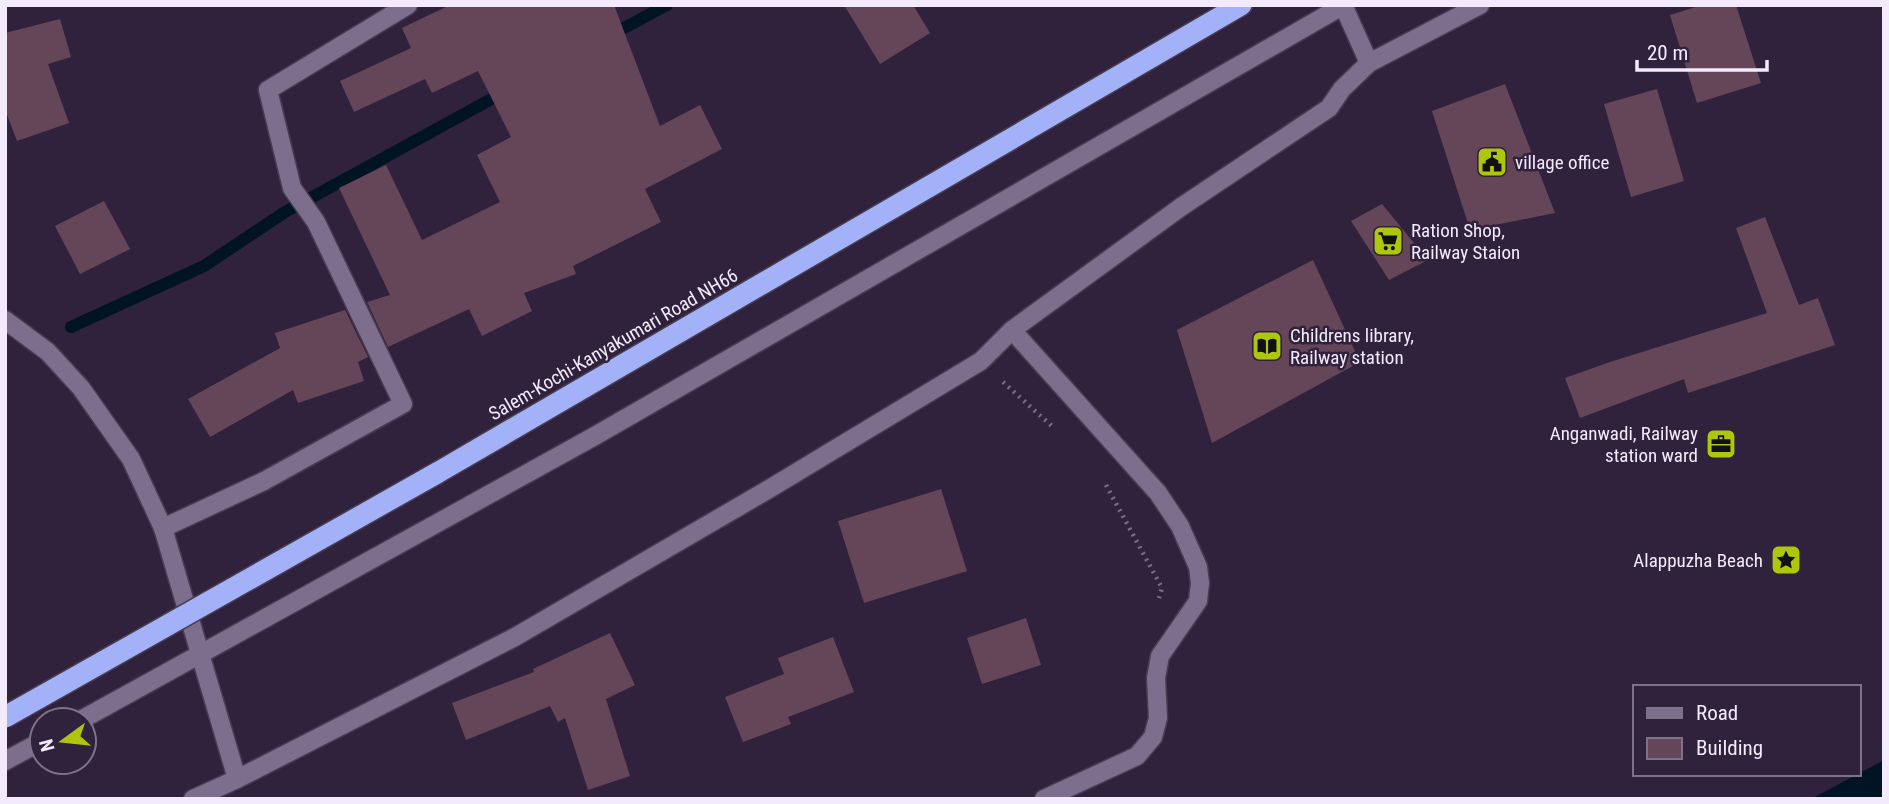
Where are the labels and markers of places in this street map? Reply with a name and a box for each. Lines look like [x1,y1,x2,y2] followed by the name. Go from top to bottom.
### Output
[1475,145,1509,179] public building icon: village office
[1515,151,1609,174] place label: village office
[1411,219,1520,264] place label: Ration Shop, Railway Staion
[1371,224,1405,258] supermarket icon: Ration Shop, Railway Staion
[1290,324,1414,369] place label: Childrens library, Railway station
[1250,329,1284,363] library icon: Childrens library, Railway station
[1550,422,1698,467] place label: Anganwadi, Railway station ward
[1704,427,1738,461] office icon: Anganwadi, Railway station ward
[1769,543,1803,577] place icon: Alappuzha Beach
[1633,549,1763,572] place label: Alappuzha Beach

